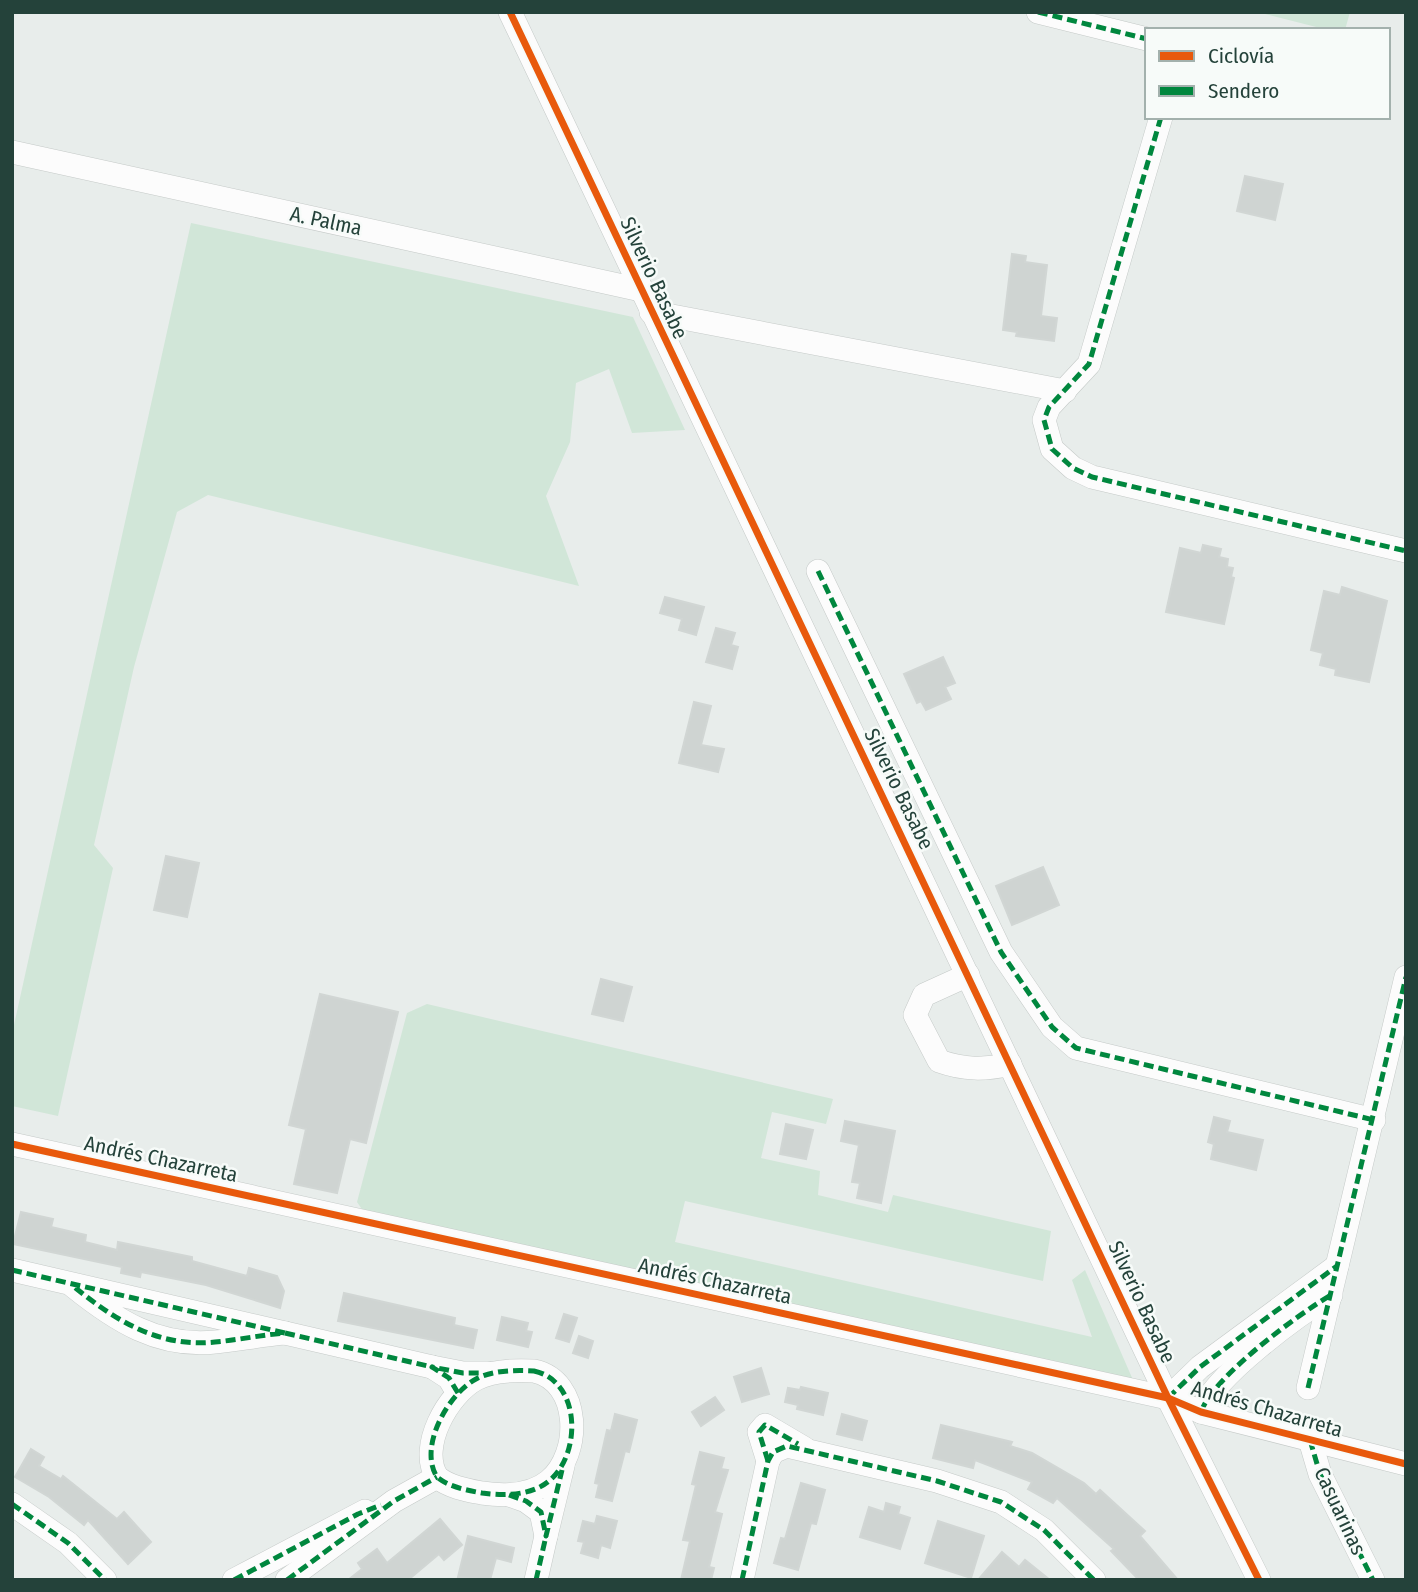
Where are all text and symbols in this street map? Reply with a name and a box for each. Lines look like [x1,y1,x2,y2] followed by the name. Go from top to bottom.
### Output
[1145,28,1390,119] legend
[1208,43,1274,69] text: Ciclovía
[1208,78,1279,104] text: Sendero
[288,201,364,241] street label: A. Palma
[614,213,694,343] street label: Silverio Basabe
[858,724,940,854] street label: Silverio Basabe
[82,1130,240,1188] street label: Andrés Chazarreta
[1102,1237,1182,1367] street label: Silverio Basabe
[636,1252,794,1310] street label: Andrés Chazarreta
[1188,1375,1346,1443] street label: Andrés Chazarreta
[1308,1463,1372,1559] street label: Casuarinas

